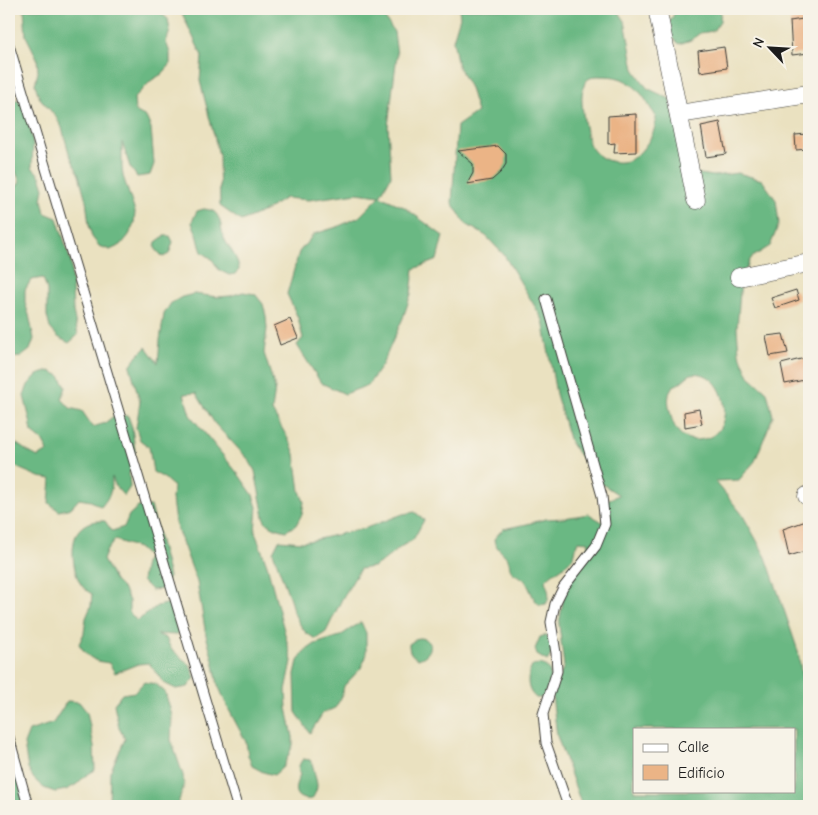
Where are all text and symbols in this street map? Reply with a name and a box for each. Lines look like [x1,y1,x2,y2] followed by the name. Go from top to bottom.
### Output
[746,22,796,72] north arrow
[749,35,768,50] text: N
[633,728,796,792] legend
[678,738,710,756] text: Calle
[678,764,725,782] text: Edificio

